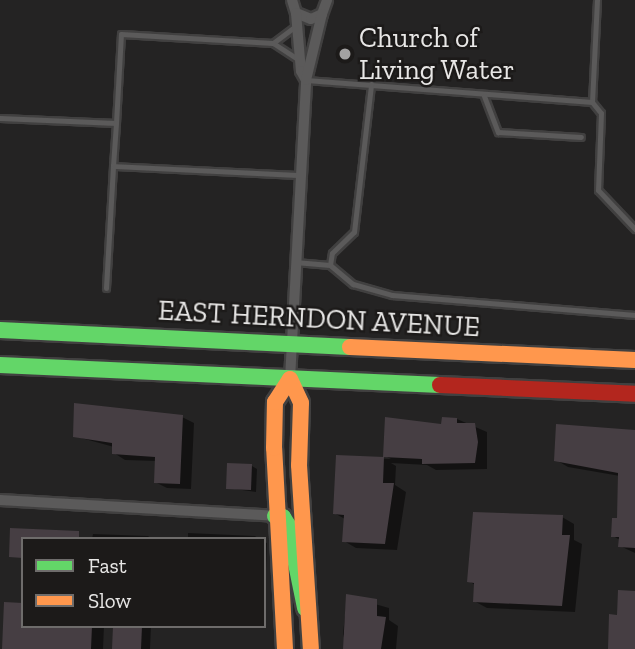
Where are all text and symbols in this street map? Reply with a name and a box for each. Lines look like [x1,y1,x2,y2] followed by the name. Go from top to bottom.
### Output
[359,21,515,87] place label: Church of Living Water
[337,46,353,62] marker: Church of Living Water
[157,294,481,344] street label: EAST HERNDON AVENUE
[21,537,266,628] legend
[88,553,127,578] text: Fast
[88,588,131,613] text: Slow

